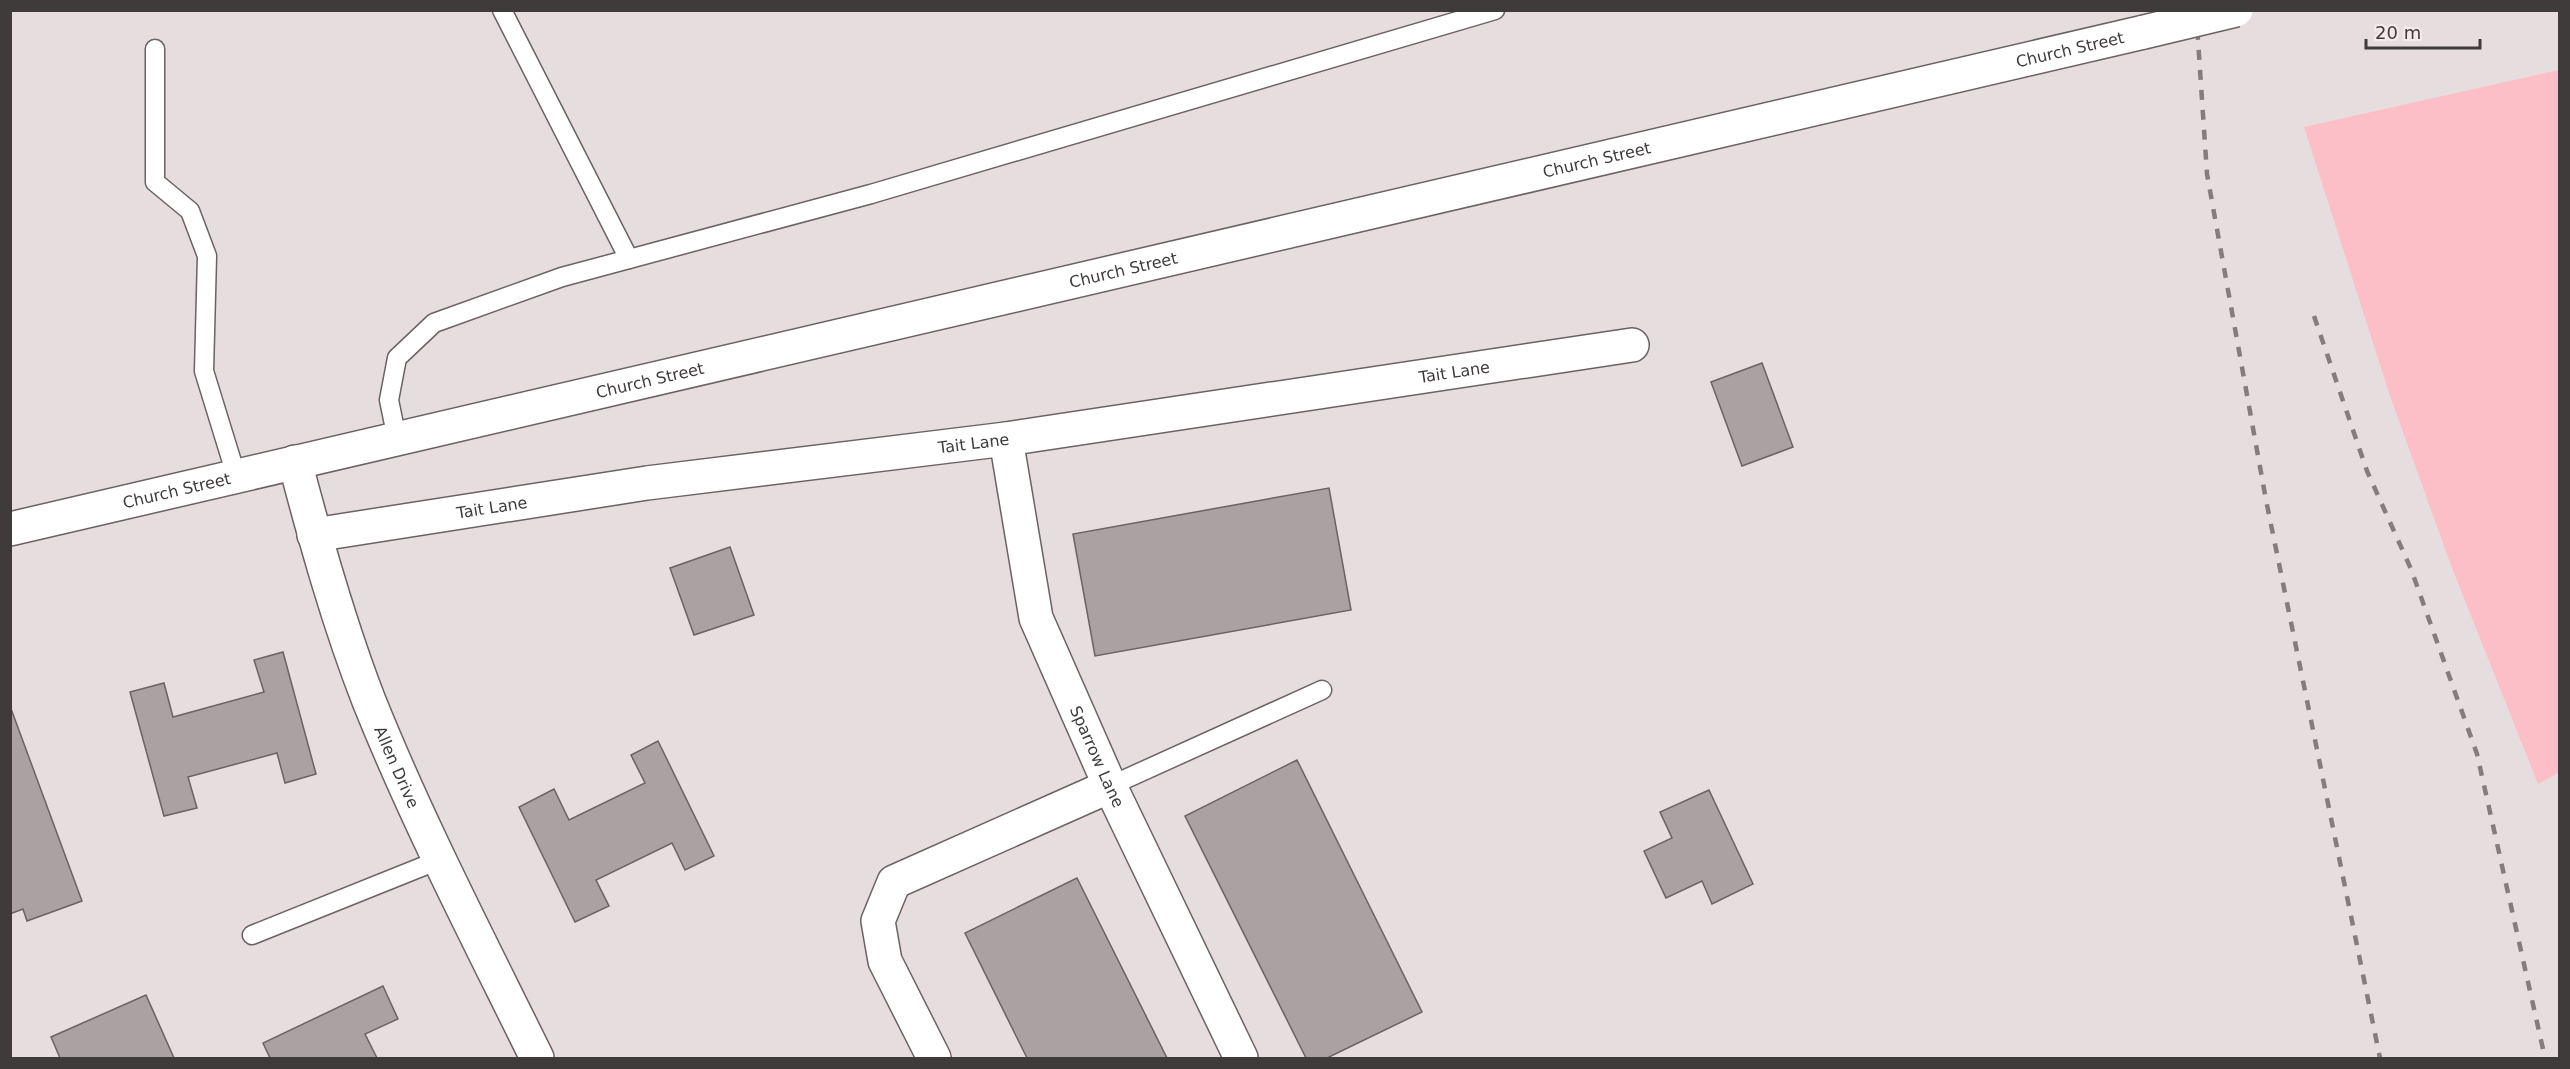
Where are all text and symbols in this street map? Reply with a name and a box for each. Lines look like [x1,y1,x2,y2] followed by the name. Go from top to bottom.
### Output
[2366,12,2480,50] scale bar
[2375,22,2421,43] text: 20 m
[2014,28,2126,72] street label: Church Street
[1541,138,1653,182] street label: Church Street
[1067,248,1179,292] street label: Church Street
[1417,357,1491,387] street label: Tait Lane
[594,359,706,402] street label: Church Street
[936,430,1010,457] street label: Tait Lane
[121,469,233,512] street label: Church Street
[454,493,529,523] street label: Tait Lane
[1066,703,1128,811] street label: Sparrow Lane
[370,723,423,811] street label: Allen Drive

